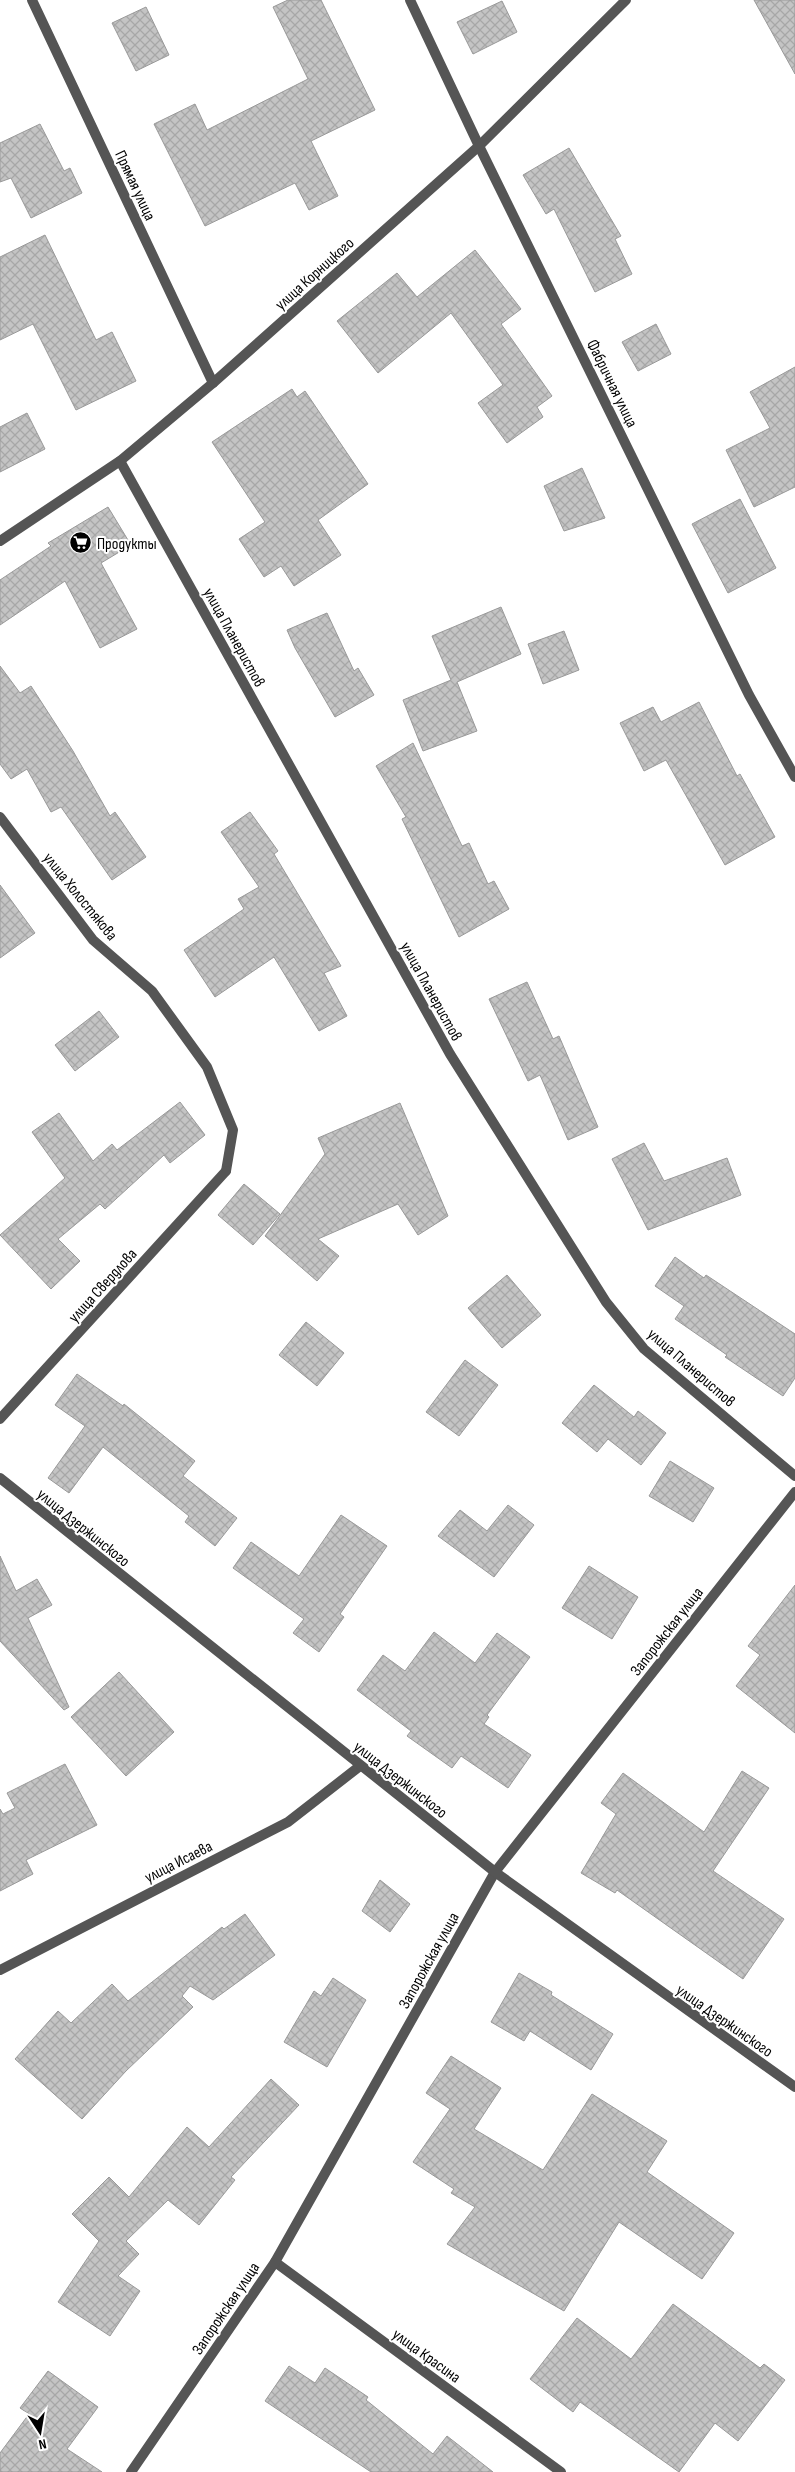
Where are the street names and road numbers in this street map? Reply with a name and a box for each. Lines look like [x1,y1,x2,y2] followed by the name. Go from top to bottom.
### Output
[110,148,159,224] street label: Прямая улица
[272,234,358,314] street label: улица Корницкого
[582,337,641,431] street label: Фабричная улица
[199,585,269,691] street label: улица Планеристов
[39,849,121,945] street label: улица Холостякова
[396,939,466,1045] street label: улица Планеристов
[65,1245,141,1327] street label: улица Свердлова
[643,1325,739,1411] street label: улица Планеристов
[33,1485,133,1571] street label: улица Дзержинского
[627,1584,708,1680] street label: Запорожская улица
[349,1738,451,1823] street label: улица Дзержинского
[142,1837,216,1887] street label: улица Исаева
[395,1909,464,2012] street label: Запорожская улица
[672,1981,776,2062] street label: улица Дзержинского
[188,2259,264,2359] street label: Запорожская улица
[388,2325,464,2387] street label: улица Красина

